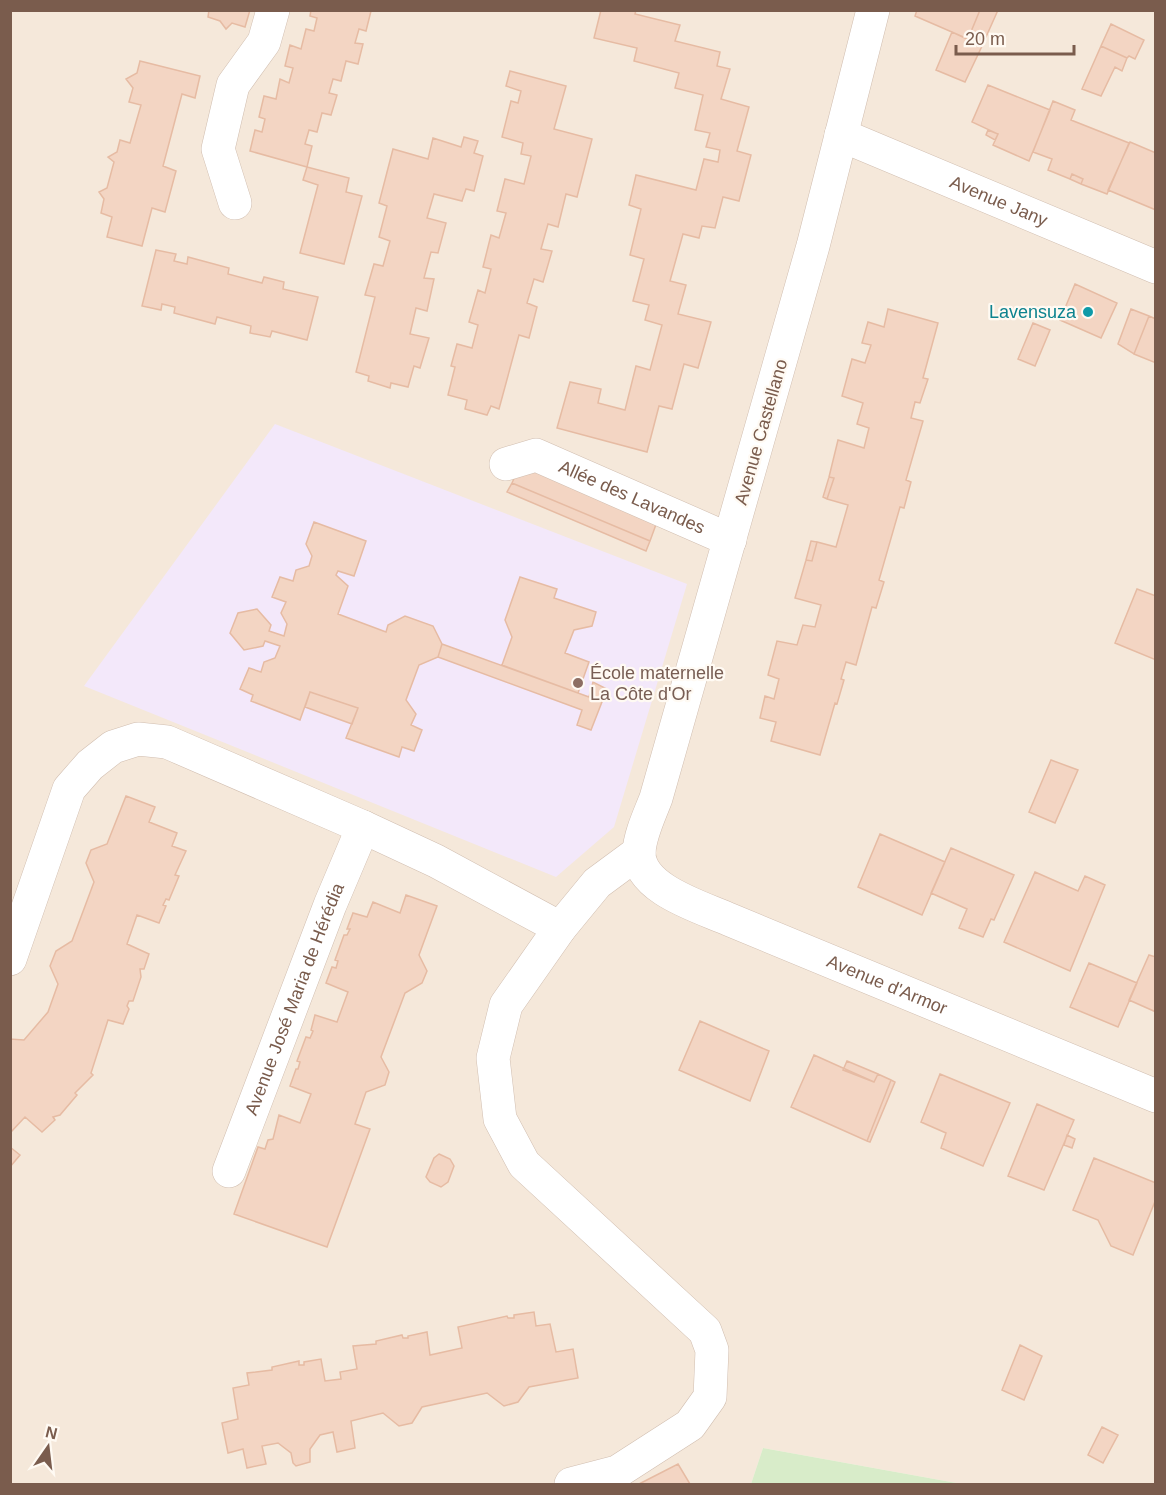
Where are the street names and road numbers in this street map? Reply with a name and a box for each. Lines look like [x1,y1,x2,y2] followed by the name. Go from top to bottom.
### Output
[947,172,1050,230] street label: Avenue Jany
[731,357,791,507] street label: Avenue Castellano
[556,456,708,538] street label: Allée des Lavandes
[241,879,349,1118] street label: Avenue José Maria de Hérédia
[824,951,950,1019] street label: Avenue d'Armor

